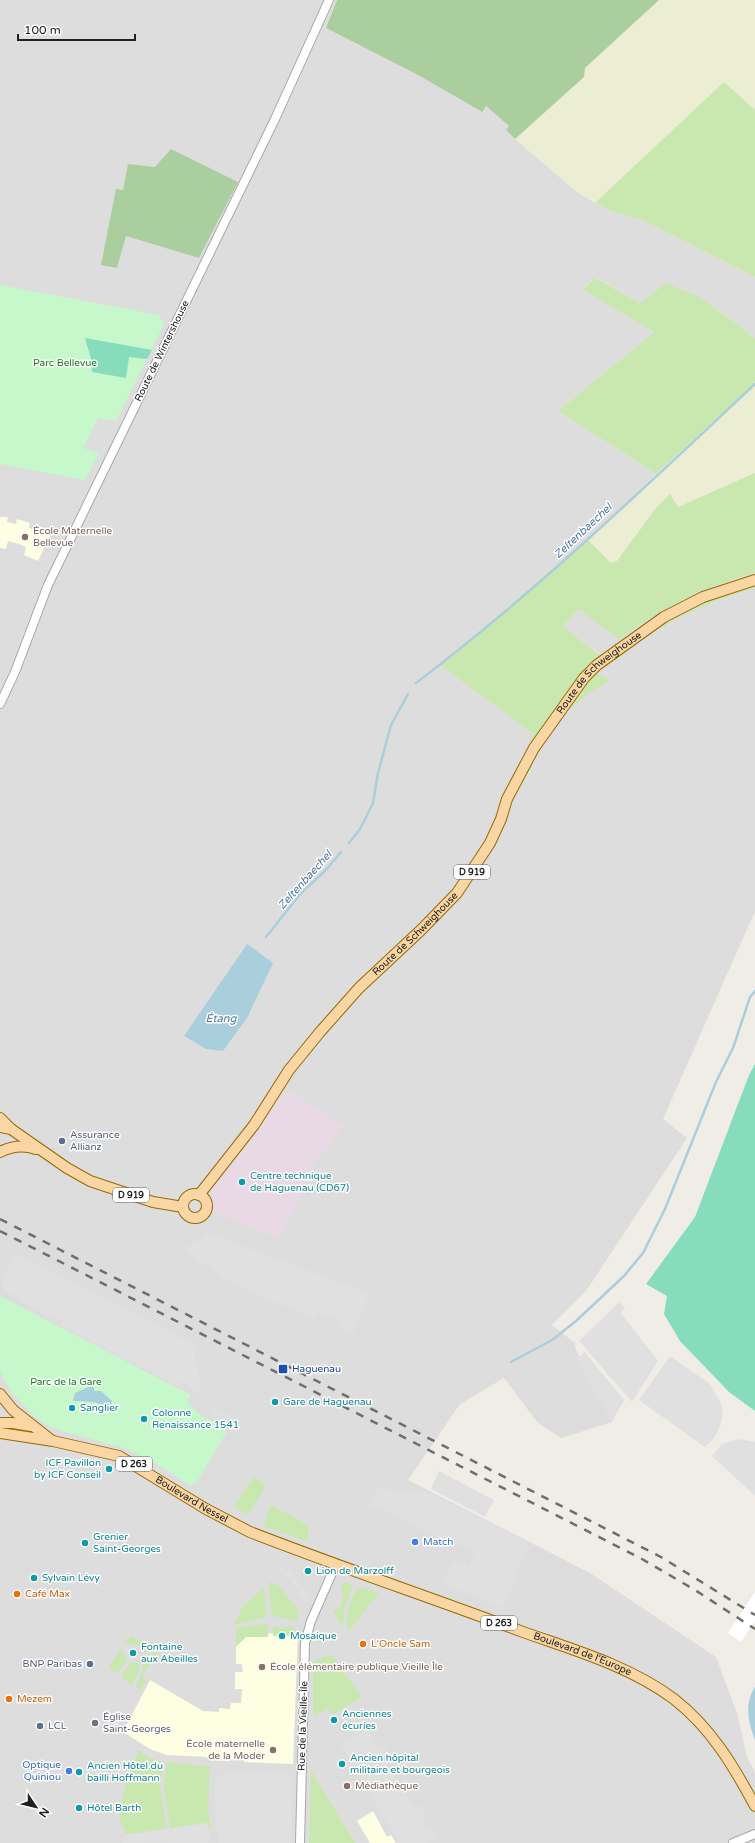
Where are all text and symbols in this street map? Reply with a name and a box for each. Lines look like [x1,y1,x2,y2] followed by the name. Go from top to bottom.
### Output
[18,16,135,42] scale bar
[24,23,61,37] text: 100 m
[132,298,192,404] street label: Route de Wintershouse
[33,357,97,369] park label: Parc Bellevue
[552,500,615,561] water label: Zeltenbaechel
[33,525,112,549] place label: École Maternelle Bellevue
[20,532,30,542] marker: École Maternelle Bellevue
[554,629,644,716] street label: Route de Schweighouse
[275,847,335,912] water label: Zeltenbaechel
[454,865,490,879] road number: D 919
[370,890,461,978] street label: Route de Schweighouse
[206,1012,237,1025] water label: Étang
[70,1129,120,1153] place label: Assurance Allianz
[57,1136,67,1146] marker: Assurance Allianz
[250,1170,349,1194] place label: Centre technique de Haguenau (CD67)
[237,1177,247,1187] marker: Centre technique de Haguenau (CD67)
[113,1188,149,1202] road number: D 919
[277,1363,289,1375] marker: Haguenau
[292,1363,341,1375] place label: Haguenau
[30,1376,102,1388] park label: Parc de la Gare
[283,1396,372,1408] place label: Gare de Haguenau
[270,1397,280,1407] marker: Gare de Haguenau
[80,1402,119,1414] place label: Sanglier
[67,1403,77,1413] marker: Sanglier
[152,1407,239,1431] place label: Colonne Renaissance 1541
[139,1414,149,1424] marker: Colonne Renaissance 1541
[34,1457,101,1481] place label: ICF Pavillon by ICF Conseil
[116,1457,152,1471] road number: D 263
[104,1464,114,1474] marker: ICF Pavillon by ICF Conseil
[153,1474,230,1525] street label: Boulevard Nessel
[93,1531,161,1555] place label: Grenier Saint-Georges
[423,1536,453,1548] place label: Match
[410,1537,420,1547] marker: Match
[80,1538,90,1548] marker: Grenier Saint-Georges
[316,1565,394,1577] place label: Lion de Marzolff
[303,1566,313,1576] marker: Lion de Marzolff
[42,1572,100,1584] place label: Sylvain Lévy
[29,1573,39,1583] marker: Sylvain Lévy
[25,1588,70,1600] place label: Café Max
[12,1589,22,1599] marker: Café Max
[481,1616,517,1630] road number: D 263
[290,1630,337,1642] place label: Mosaique
[532,1630,634,1679] street label: Boulevard de l'Europe
[277,1631,287,1641] marker: Mosaique
[371,1638,430,1650] place label: L'Oncle Sam
[358,1639,368,1649] marker: L'Oncle Sam
[141,1641,198,1665] place label: Fontaine aux Abeilles
[128,1648,138,1658] marker: Fontaine aux Abeilles
[23,1658,82,1670] place label: BNP Paribas
[85,1659,95,1669] marker: BNP Paribas
[270,1661,443,1673] place label: École élémentaire publique Vieille Île
[257,1662,267,1672] marker: École élémentaire publique Vieille Île
[295,1681,311,1771] street label: Rue de la Vieille-Île
[17,1693,52,1705] place label: Mezem
[4,1694,14,1704] marker: Mezem
[342,1708,392,1732] place label: Anciennes écuries
[103,1711,171,1735] place label: Église Saint-Georges
[329,1715,339,1725] marker: Anciennes écuries
[90,1718,100,1728] marker: Église Saint-Georges
[48,1720,67,1732] place label: LCL
[35,1721,45,1731] marker: LCL
[186,1738,265,1762] place label: École maternelle de la Moder
[268,1745,278,1755] marker: École maternelle de la Moder
[350,1752,450,1776] place label: Ancien hôpital militaire et bourgeois
[22,1759,61,1783] place label: Optique Quiniou
[337,1759,347,1769] marker: Ancien hôpital militaire et bourgeois
[87,1760,163,1784] place label: Ancien Hôtel du bailli Hoffmann
[64,1766,74,1776] marker: Optique Quiniou
[74,1767,84,1777] marker: Ancien Hôtel du bailli Hoffmann
[355,1780,418,1792] place label: Médiathèque
[342,1781,352,1791] marker: Médiathèque
[16,1787,56,1827] north arrow
[87,1802,141,1814] place label: Hôtel Barth
[74,1803,84,1813] marker: Hôtel Barth
[36,1805,52,1820] text: N

